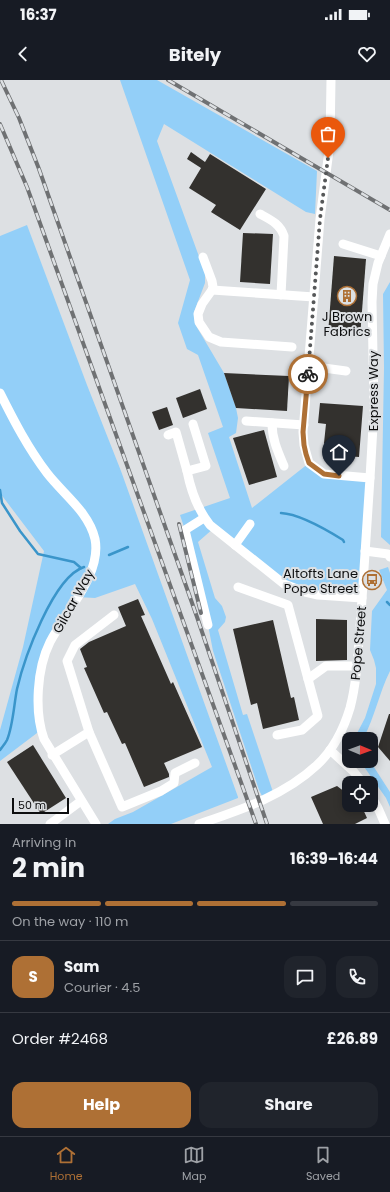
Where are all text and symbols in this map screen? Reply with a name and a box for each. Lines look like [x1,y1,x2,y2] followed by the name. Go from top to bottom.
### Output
[20,4,57,25] text: 16:37
[169,42,221,67] text: Bitely
[12,43,34,65] icon: back
[356,43,378,65] icon: heart
[311,117,345,158] pin
[317,123,339,145] icon: bag
[336,285,358,307] building icon: J Brown Fabrics
[322,307,372,341] place label: J Brown Fabrics
[364,350,383,431] street label: Express Way
[288,354,328,394] courier
[297,363,319,385] icon: bike
[322,435,356,476] pin
[328,441,350,463] icon: home
[283,564,358,598] place label: Altofts Lane Pope Street
[48,565,99,637] street label: Gilcar Way
[361,569,383,591] bus stop icon: Altofts Lane Pope Street
[346,605,371,681] street label: Pope Street
[342,732,378,768] north arrow
[342,732,378,812] map controls
[342,776,378,812] button: locate
[12,796,69,815] scale bar
[18,797,46,813] text: 50 m
[12,833,76,852] text: Arriving in
[290,848,378,869] text: 16:39–16:44
[12,850,85,886] text: 2 min
[12,912,128,931] text: On the way · 110 m
[64,956,99,977] text: Sam
[284,956,326,998] button: chat
[336,956,378,998] button: phone
[28,966,38,987] text: S
[64,978,140,997] text: Courier · 4.5
[12,1028,108,1049] text: Order #2468
[327,1028,378,1049] text: £26.89
[12,1082,191,1128] button: Help
[199,1082,378,1128] button: Share
[50,1144,83,1185] tab: Home
[182,1144,206,1185] tab: Map
[306,1144,340,1185] tab: Saved

